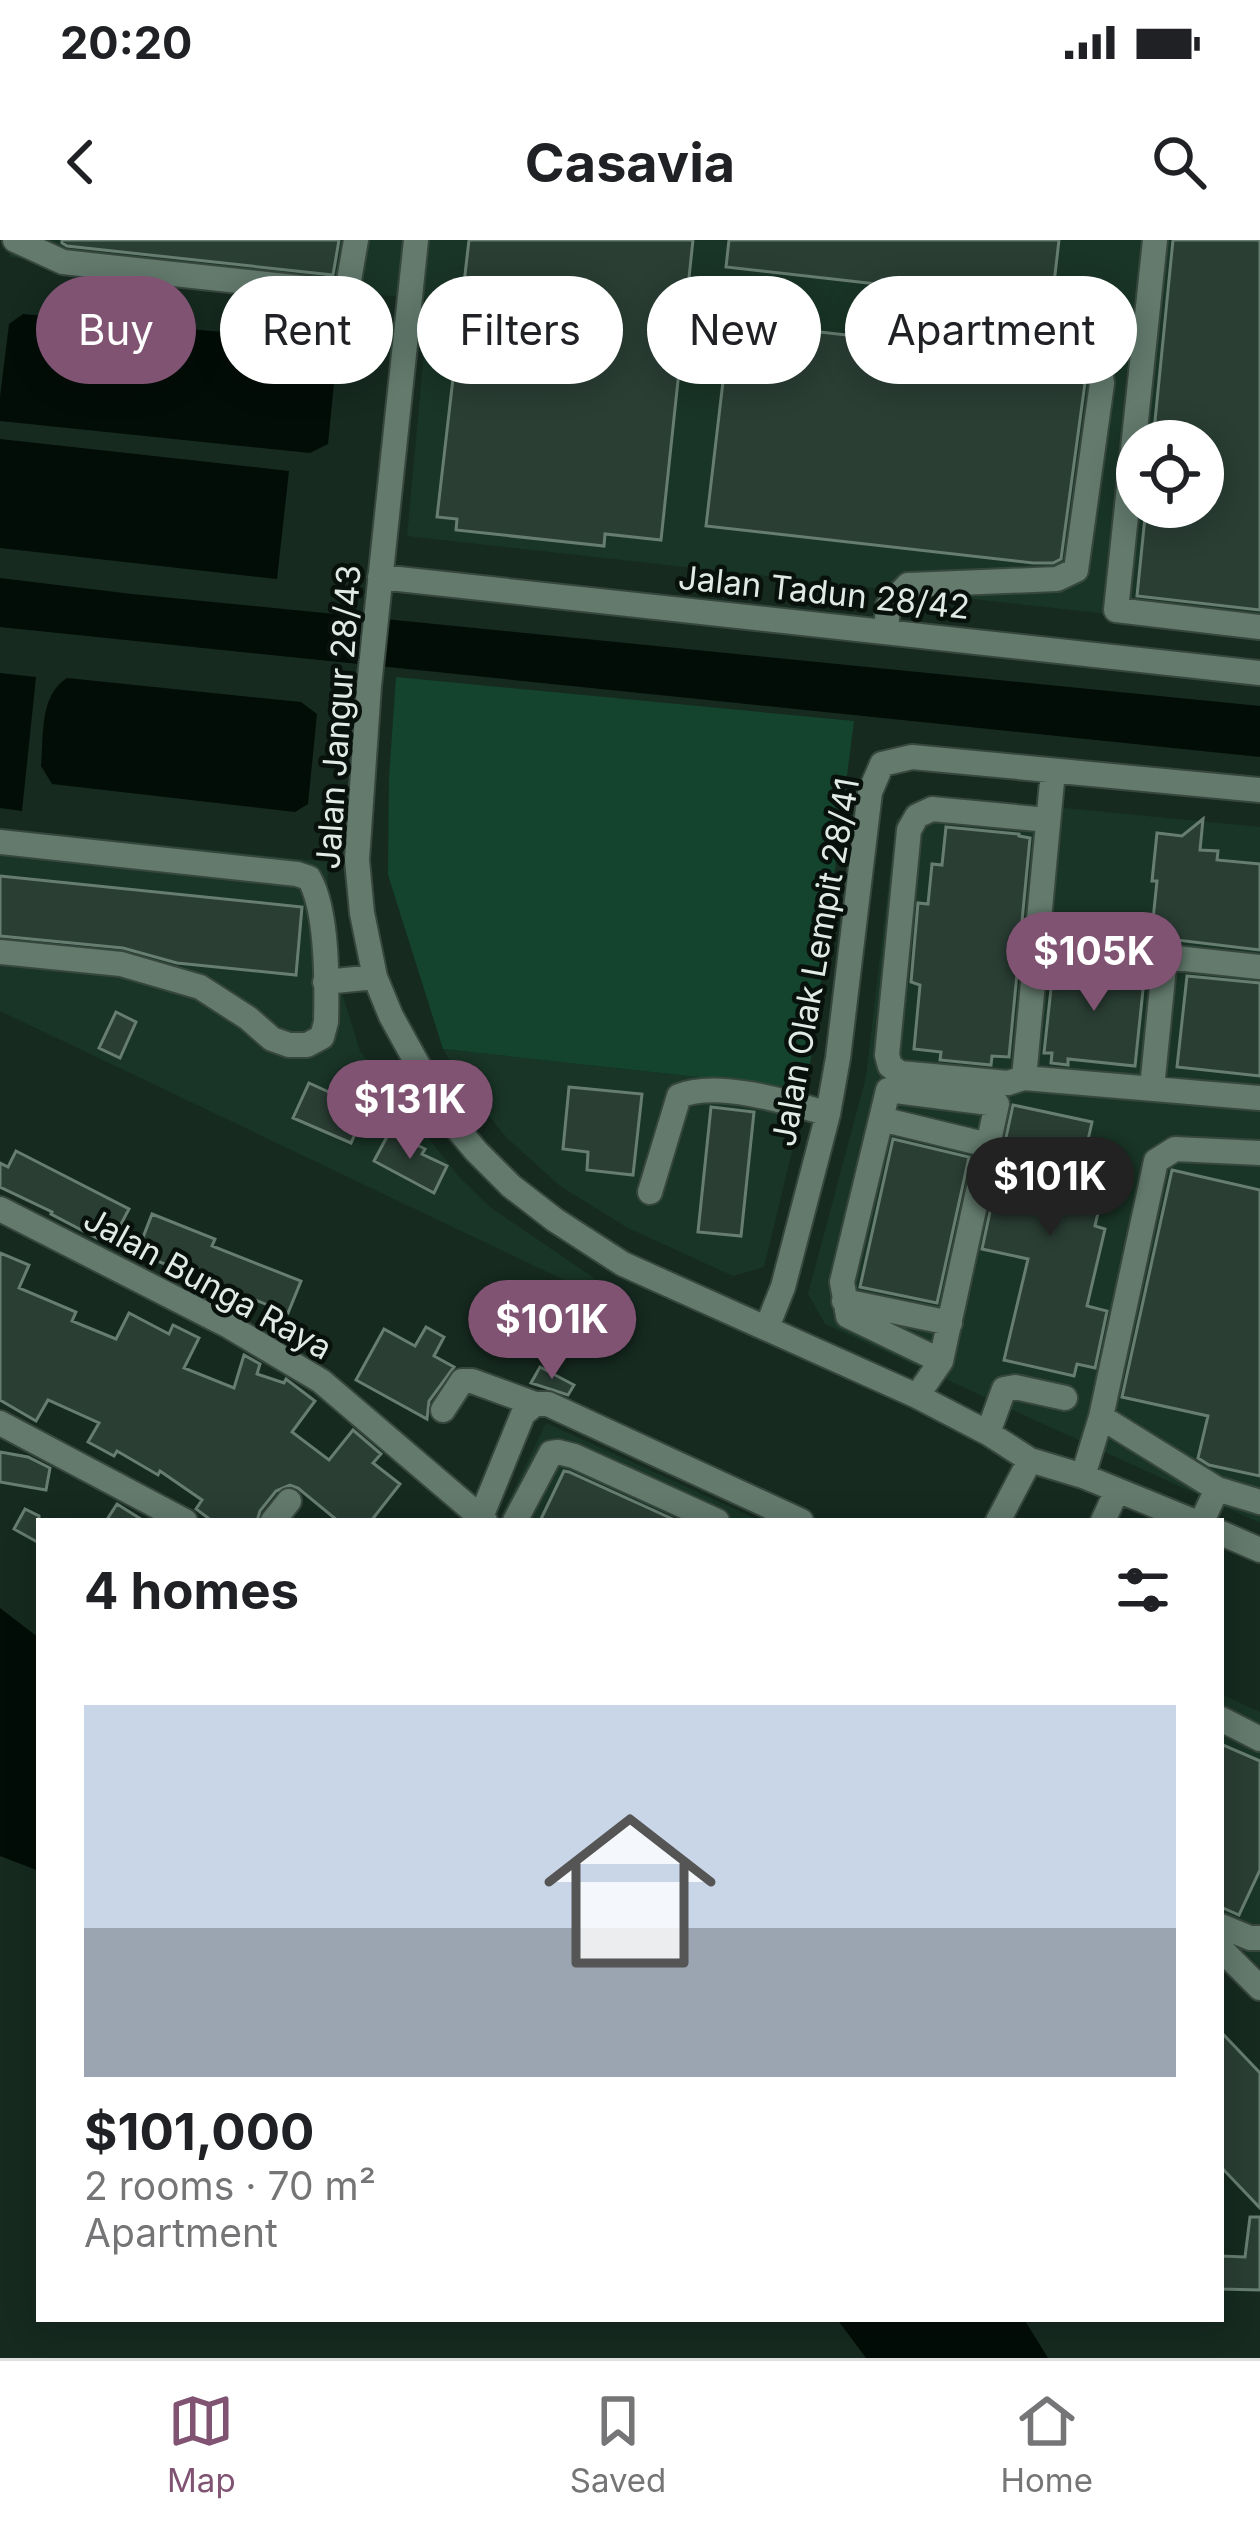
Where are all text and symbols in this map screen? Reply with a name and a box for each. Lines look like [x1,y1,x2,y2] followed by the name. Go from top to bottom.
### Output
[60,15,192,70] text: 20:20
[48,129,114,195] icon: back
[1146,129,1212,195] icon: search
[525,130,735,195] text: Casavia
[36,276,196,384] chip: Buy
[220,276,393,384] chip: Rent
[417,276,623,384] chip: Filters
[647,276,821,384] chip: New
[845,276,1137,384] chip: Apartment
[1116,420,1224,528] map controls
[1116,420,1224,528] button: locate
[676,557,972,627] street label: Jalan Tadun 28/42
[307,563,369,871] street label: Jalan Jangur 28/43
[763,775,867,1149] street label: Jalan Olak Lempit 28/41
[1010,912,1178,1014] pin: $105K
[1033,927,1155,974] text: $105K
[326,1060,494,1162] pin: $131K
[354,1075,466,1122] text: $131K
[966,1137,1134,1239] pin: $101K
[993,1152,1107,1199] text: $101K
[77,1198,339,1368] street label: Jalan Bunga Raya
[468,1280,636,1382] pin: $101K
[495,1295,609,1342] text: $101K
[1110,1557,1176,1623] icon: filters
[84,1560,299,1621] text: 4 homes
[522,1783,738,1999] icon: home
[84,2101,314,2162] text: $101,000
[84,2162,376,2209] text: 2 rooms · 70 m²
[84,2209,278,2256] text: Apartment
[167,2388,236,2500] tab: Map
[570,2388,666,2500] tab: Saved
[1000,2388,1093,2500] tab: Home

